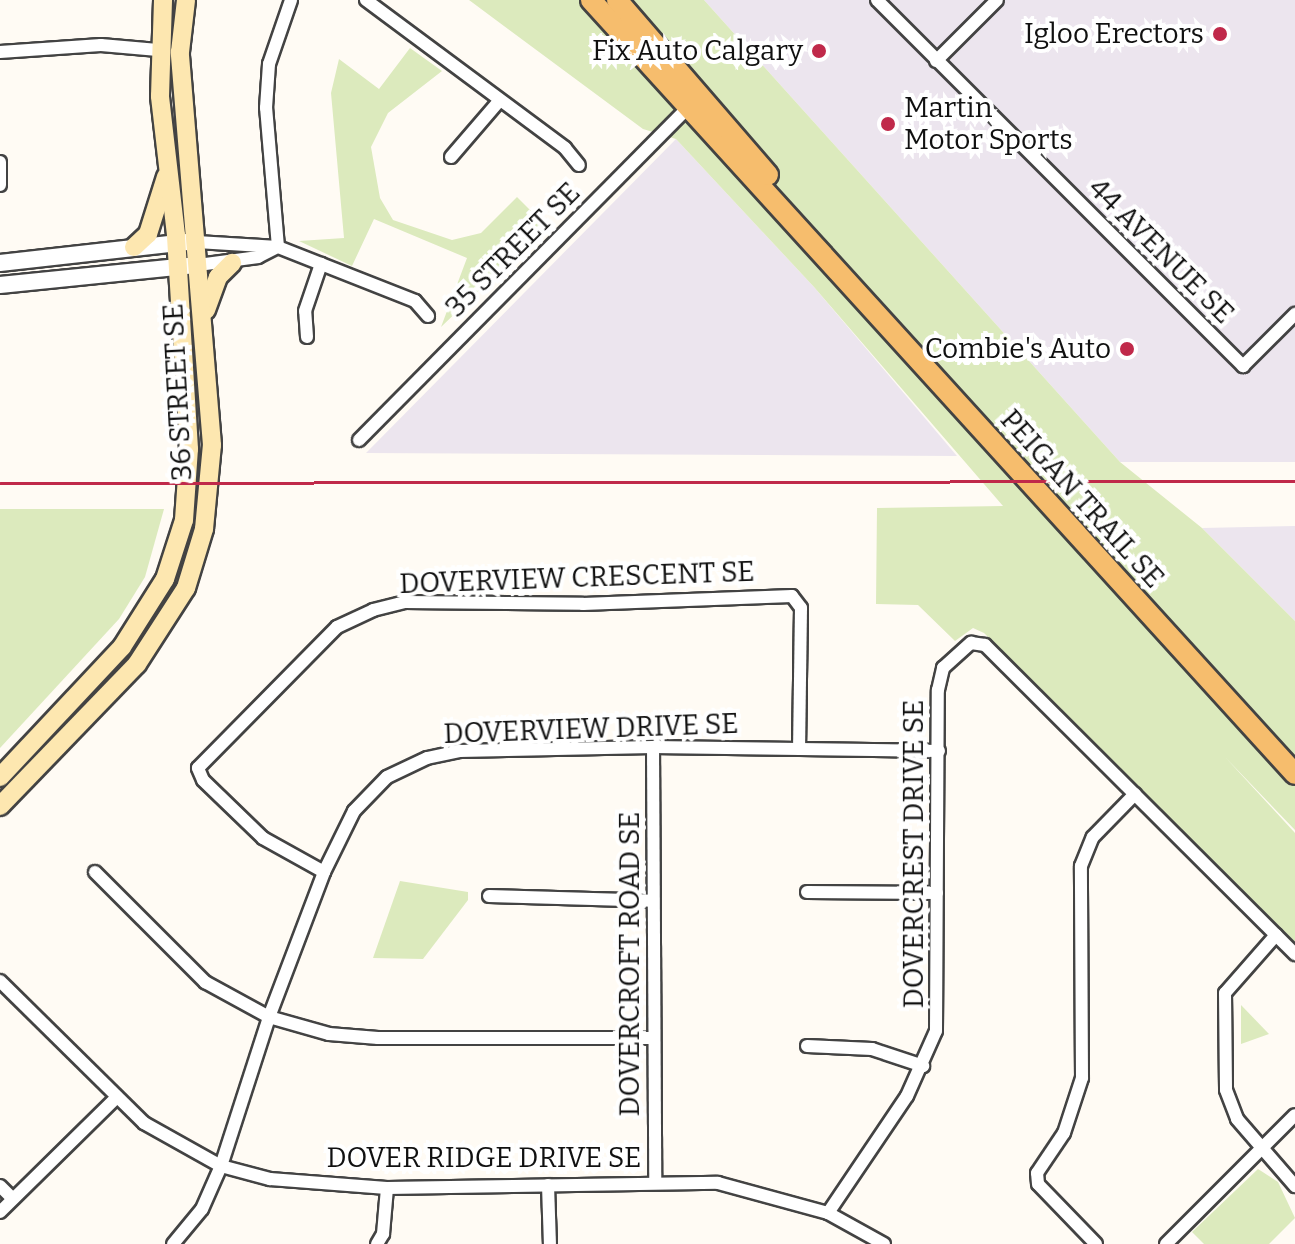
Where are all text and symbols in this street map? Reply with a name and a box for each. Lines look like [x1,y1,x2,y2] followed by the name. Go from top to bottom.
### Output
[1024,17,1204,51] place label: Igloo Erectors
[1211,25,1229,43] marker: Igloo Erectors
[592,34,803,68] place label: Fix Auto Calgary
[810,42,828,60] marker: Fix Auto Calgary
[904,91,1073,157] place label: Martin Motor Sports
[879,115,897,133] marker: Martin Motor Sports
[1081,171,1241,331] street label: 44 AVENUE SE
[439,176,587,324] street label: 35 STREET SE
[157,303,199,481] street label: 36 STREET SE
[925,332,1111,366] place label: Combie's Auto
[1118,340,1136,358] marker: Combie's Auto
[993,403,1171,595] street label: PEIGAN TRAIL SE
[399,555,755,601] street label: DOVERVIEW CRESCENT SE
[897,700,931,1008] street label: DOVERCREST DRIVE SE
[443,707,739,751] street label: DOVERVIEW DRIVE SE
[613,812,647,1116] street label: DOVERCROFT ROAD SE
[327,1141,641,1175] street label: DOVER RIDGE DRIVE SE

